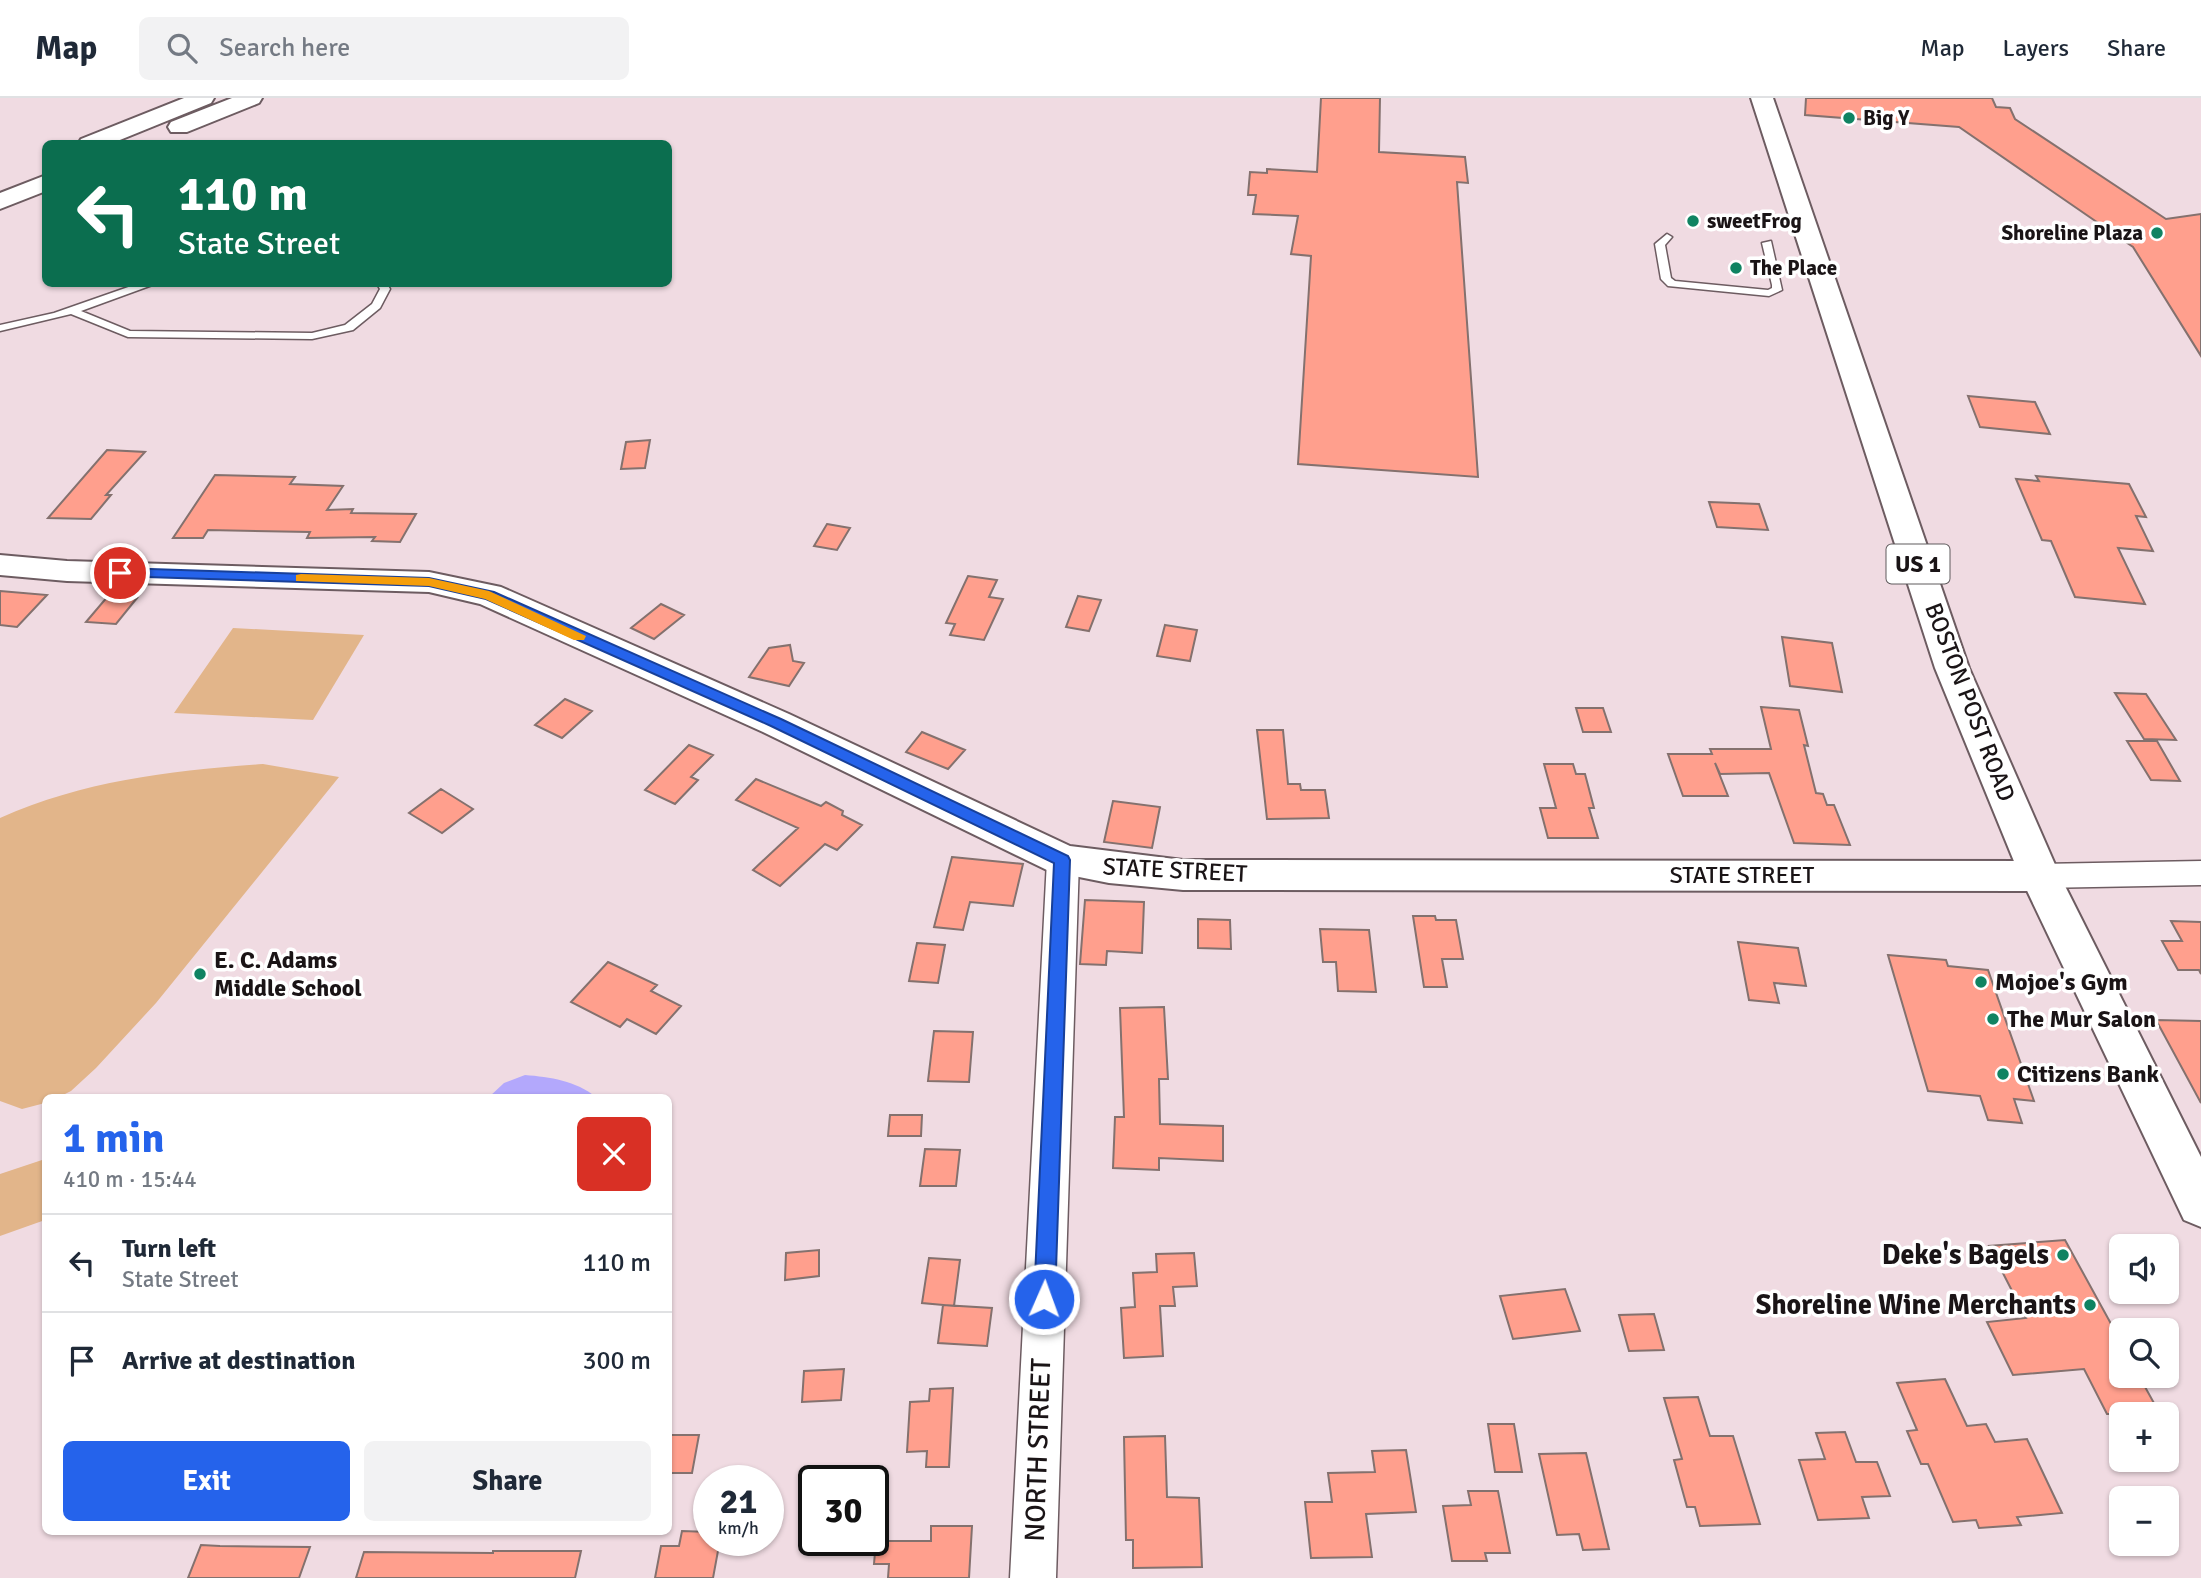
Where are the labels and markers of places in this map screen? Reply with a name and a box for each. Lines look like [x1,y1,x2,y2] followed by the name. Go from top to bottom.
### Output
[1863,105,1910,131] place label: Big Y
[1841,110,1857,126] marker: Big Y
[1707,208,1802,234] place label: sweetFrog
[1685,213,1701,229] marker: sweetFrog
[2001,220,2143,246] place label: Shoreline Plaza
[2149,225,2165,241] marker: Shoreline Plaza
[1750,255,1837,281] place label: The Place
[1728,260,1744,276] marker: The Place
[90,543,150,603] pin
[214,945,362,1003] place label: E. C. Adams Middle School
[192,966,208,982] marker: E. C. Adams Middle School
[1995,967,2128,997] place label: Mojoe's Gym
[1973,974,1989,990] marker: Mojoe's Gym
[2007,1004,2156,1034] place label: The Mur Salon
[1985,1011,2001,1027] marker: The Mur Salon
[2017,1059,2160,1089] place label: Citizens Bank
[1995,1066,2011,1082] marker: Citizens Bank
[1882,1238,2049,1272] place label: Deke's Bagels
[2055,1247,2071,1263] marker: Deke's Bagels
[1756,1288,2076,1322] place label: Shoreline Wine Merchants
[2082,1297,2098,1313] marker: Shoreline Wine Merchants

